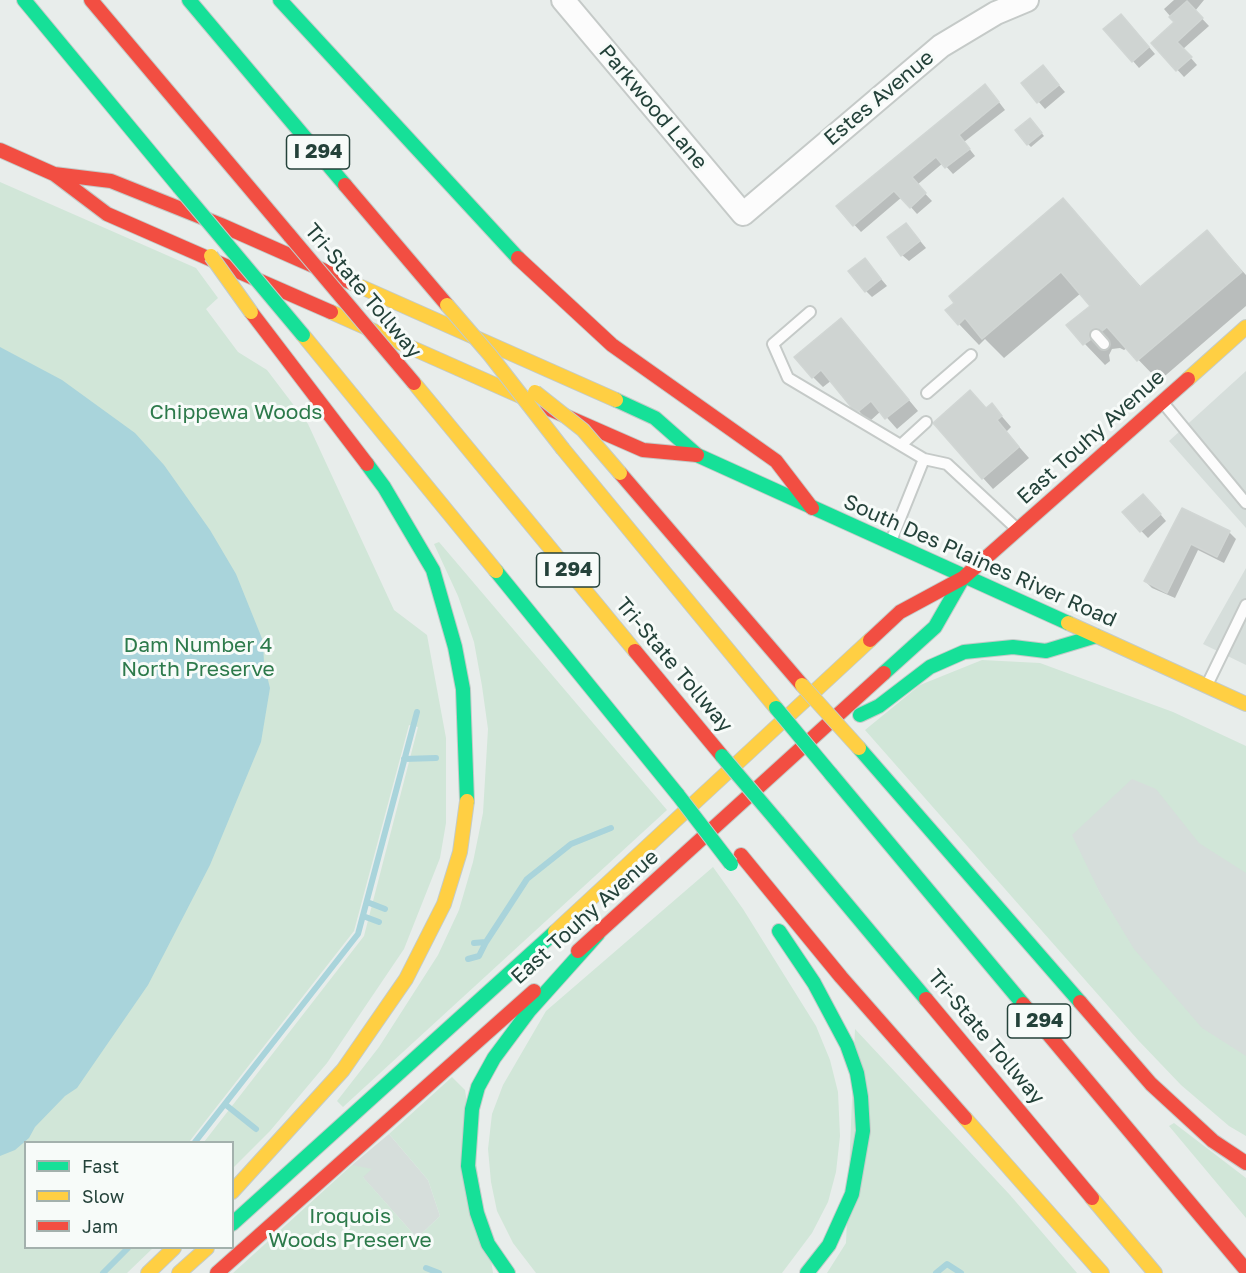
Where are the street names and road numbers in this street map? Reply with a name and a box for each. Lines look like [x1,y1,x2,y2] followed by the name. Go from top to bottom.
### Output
[594,40,712,174] street label: Parkwood Lane
[819,45,939,151] street label: Estes Avenue
[286,135,350,169] road number: I 294
[299,218,427,364] street label: Tri-State Tollway
[1012,364,1170,510] street label: East Touhy Avenue
[840,489,1120,633] street label: South Des Plaines River Road
[536,553,600,587] road number: I 294
[610,592,738,738] street label: Tri-State Tollway
[506,844,664,990] street label: East Touhy Avenue
[922,964,1050,1110] street label: Tri-State Tollway
[1008,1004,1070,1038] road number: I 294

